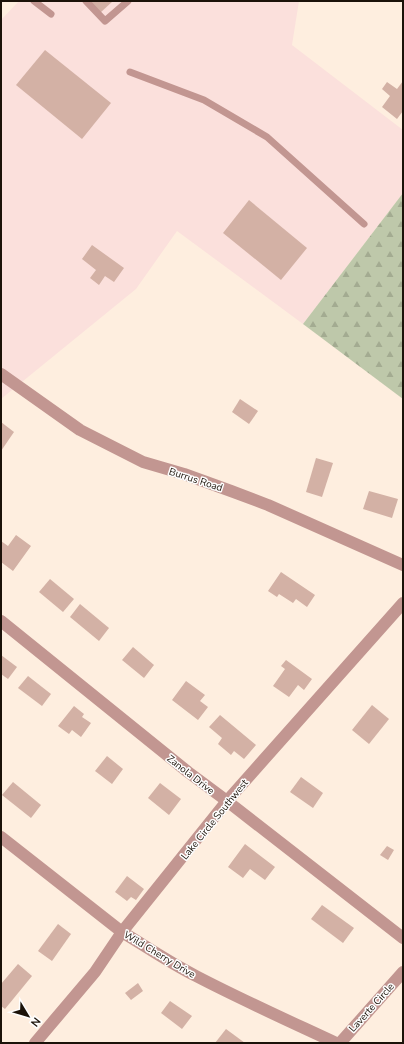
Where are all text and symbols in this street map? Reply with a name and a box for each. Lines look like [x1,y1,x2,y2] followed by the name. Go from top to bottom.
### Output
[167,465,225,495] street label: Burrus Road
[164,752,217,798] street label: Zanola Drive
[178,776,252,863] street label: Lake Circle Southwest
[121,928,198,982] street label: Wild Cherry Drive
[346,980,398,1035] street label: Laverte Circle
[8,996,48,1036] north arrow
[27,1014,44,1030] text: N

